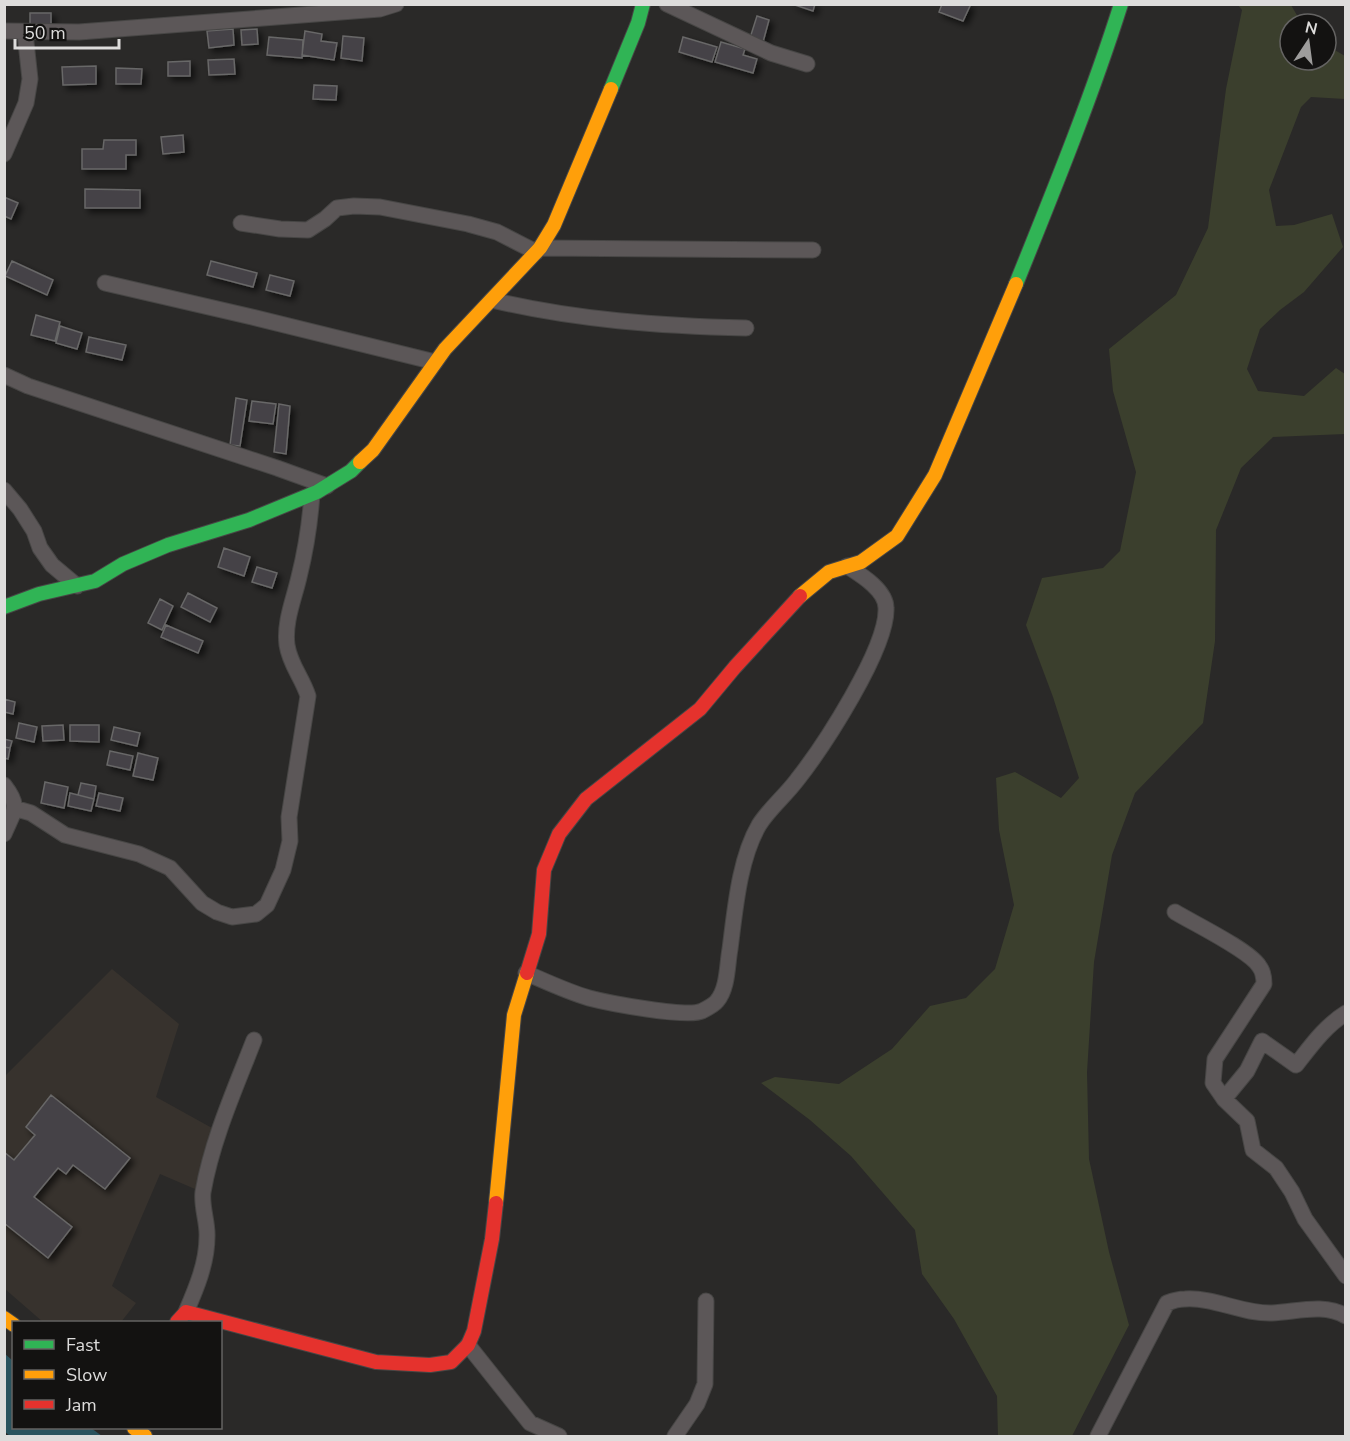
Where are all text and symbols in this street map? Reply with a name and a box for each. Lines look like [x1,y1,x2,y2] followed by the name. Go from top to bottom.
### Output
[15,12,118,50] scale bar
[1278,12,1338,72] north arrow
[1303,16,1319,40] text: N
[24,21,66,45] text: 50 m
[12,1321,222,1429] legend
[66,1333,101,1357] text: Fast
[66,1363,107,1387] text: Slow
[65,1393,97,1417] text: Jam

